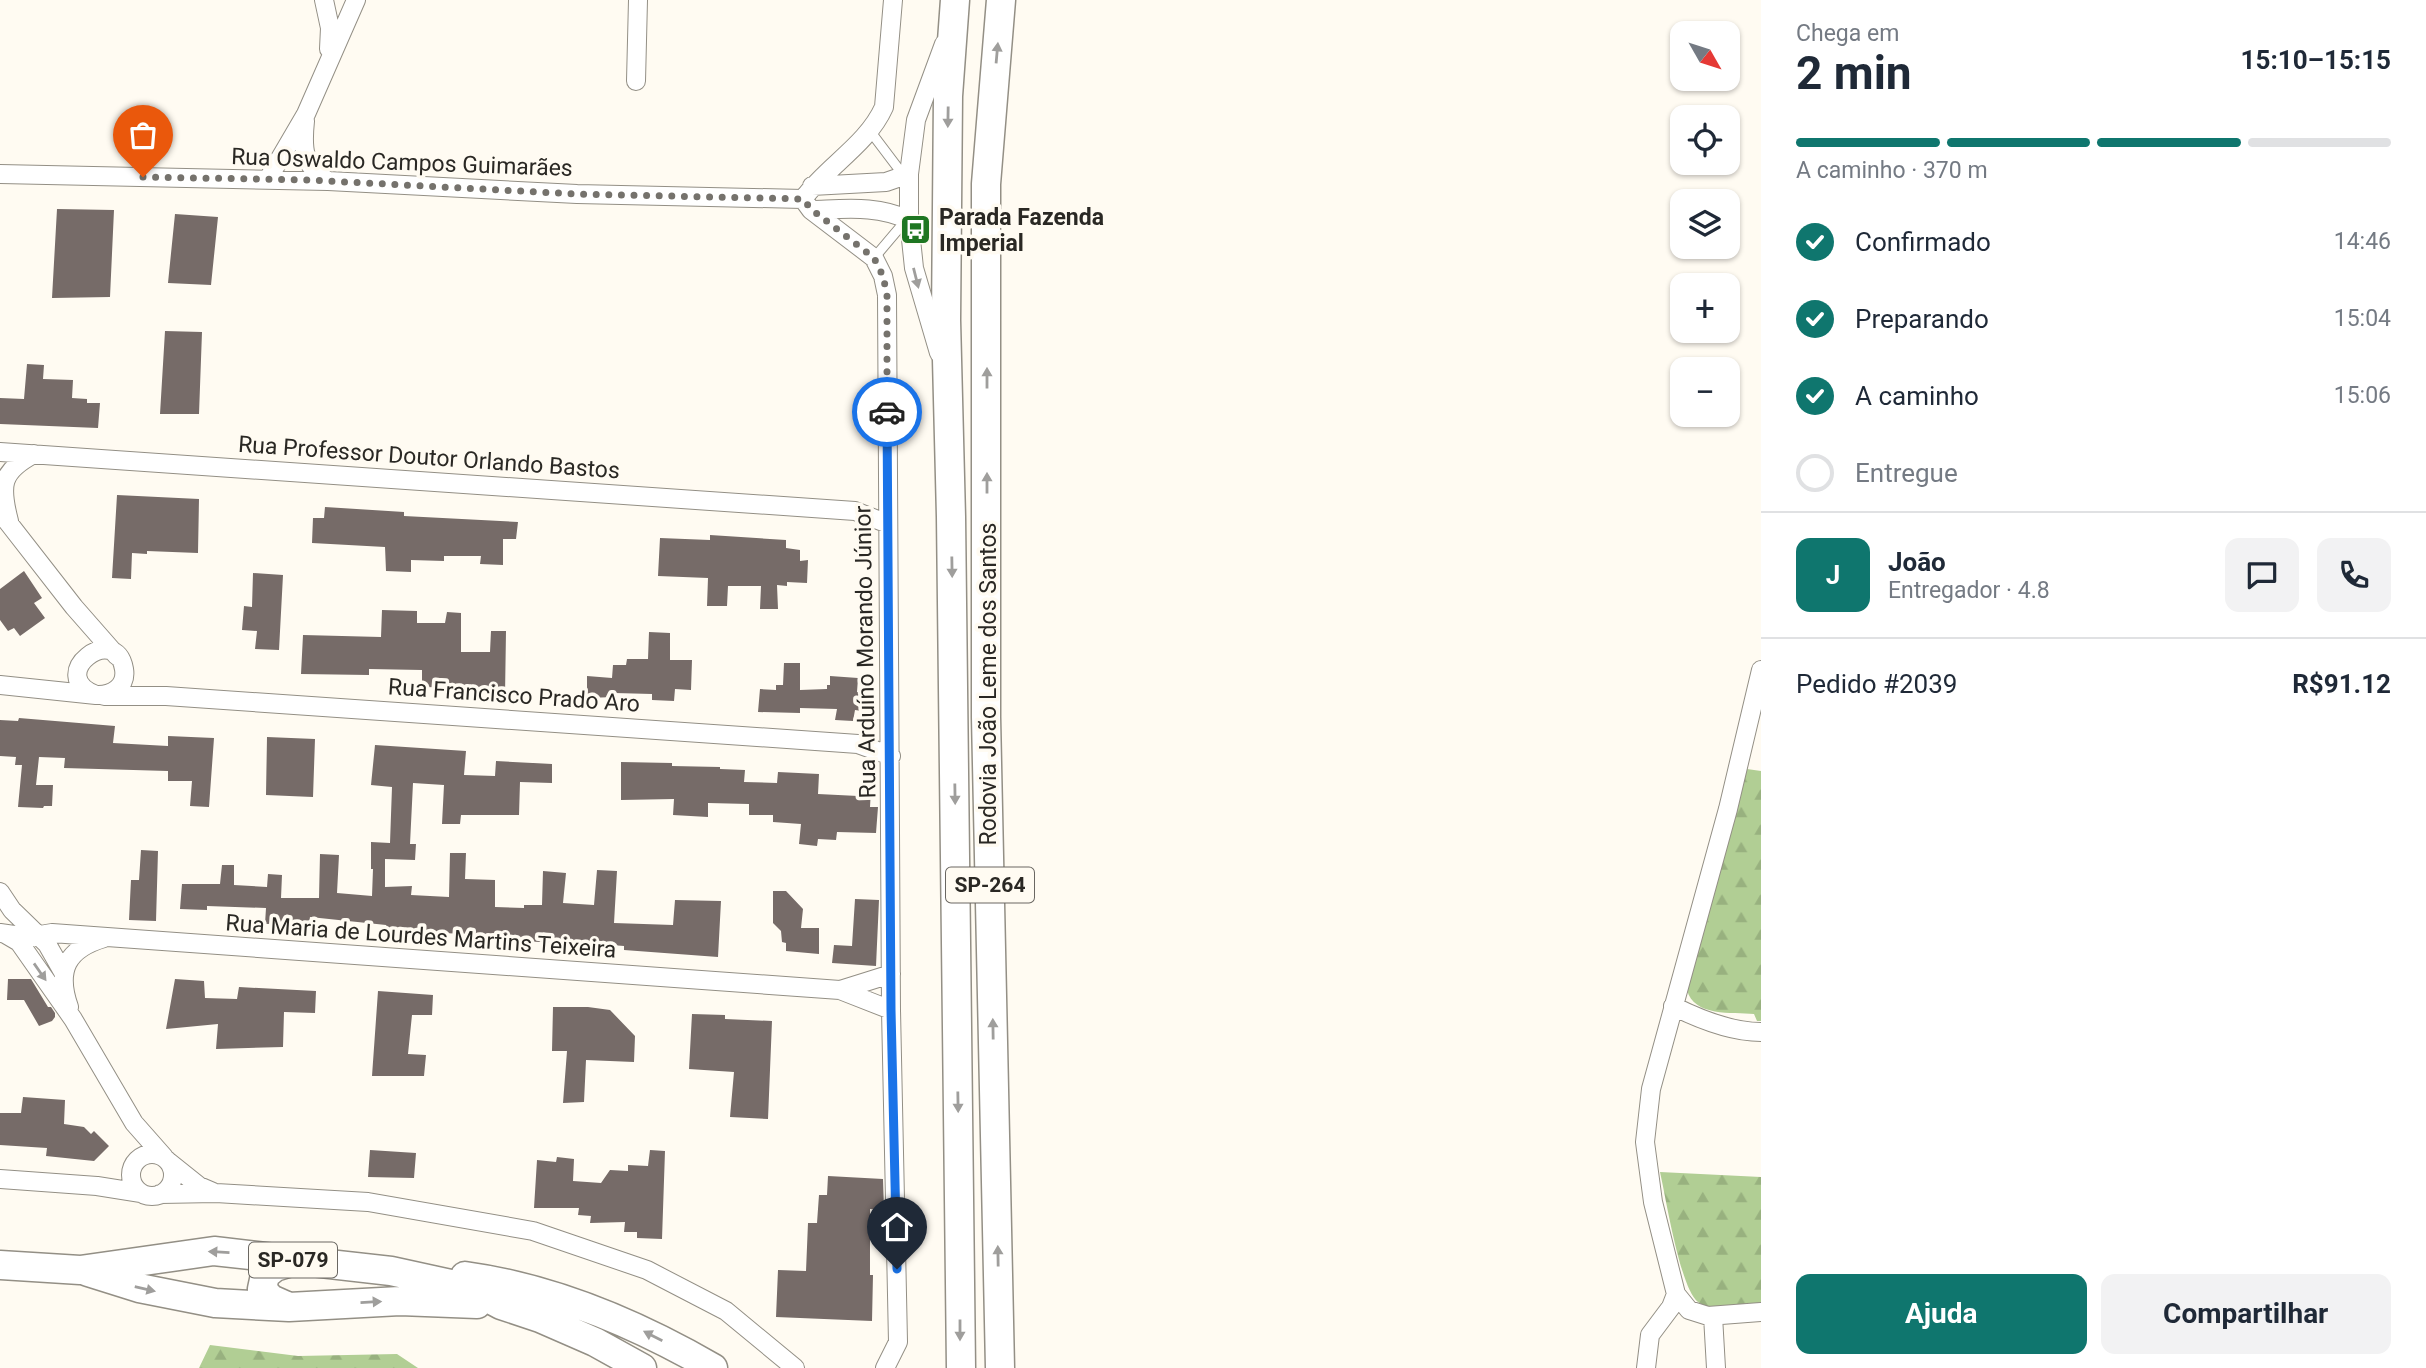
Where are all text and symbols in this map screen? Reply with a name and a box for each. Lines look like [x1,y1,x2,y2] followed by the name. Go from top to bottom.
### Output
[1796,20,1899,47] text: Chega em
[1670,21,1740,91] north arrow
[1670,21,1740,427] map controls
[992,41,1003,63] one-way arrow
[2241,45,2391,75] text: 15:10–15:15
[1796,46,1912,100] text: 2 min
[113,105,173,177] pin
[1670,105,1740,175] button: locate
[942,106,954,128] one-way arrow
[124,116,162,154] icon: bag
[231,143,573,182] street label: Rua Oswaldo Campos Guimarães
[1796,157,1988,184] text: A caminho · 370 m
[1670,189,1740,259] button: layers
[939,204,1104,257] place label: Parada Fazenda Imperial
[899,213,933,247] bus stop icon: Parada Fazenda Imperial
[1796,223,1834,261] icon: check
[1855,227,1991,257] text: Confirmado
[2334,228,2391,255] text: 14:46
[911,267,922,289] one-way arrow
[1670,273,1740,343] button: +
[1796,300,1834,338] icon: check
[1855,304,1989,334] text: Preparando
[2334,305,2391,332] text: 15:04
[1670,357,1740,427] button: −
[981,366,993,388] one-way arrow
[852,377,922,447] courier
[1796,377,1834,415] icon: check
[1855,381,1979,411] text: A caminho
[2334,382,2391,409] text: 15:06
[868,393,906,431] icon: car
[237,431,621,484] street label: Rua Professor Doutor Orlando Bastos
[1855,458,1958,488] text: Entregue
[981,472,993,494] one-way arrow
[849,505,882,799] street label: Rua Arduíno Morando Júnior
[975,523,1002,845] street label: Rodovia João Leme dos Santos
[2225,538,2299,612] button: chat
[2317,538,2391,612] button: phone
[1888,547,1946,577] text: João
[946,556,958,578] one-way arrow
[1826,560,1840,590] text: J
[1888,577,2050,604] text: Entregador · 4.8
[1796,669,1957,699] text: Pedido #2039
[2292,669,2391,699] text: R$91.12
[387,673,641,718] street label: Rua Francisco Prado Aro
[949,784,960,806] one-way arrow
[946,868,1034,903] road number: SP-264
[225,909,617,964] street label: Rua Maria de Lourdes Martins Teixeira
[33,963,47,981] one-way arrow
[987,1018,999,1040] one-way arrow
[952,1092,964,1114] one-way arrow
[867,1197,927,1269] pin
[878,1208,916,1246] icon: home
[249,1242,337,1278] road number: SP-079
[992,1245,1004,1267] one-way arrow
[208,1247,230,1258] one-way arrow
[1796,1274,2087,1354] button: Ajuda
[2101,1274,2391,1354] button: Compartilhar
[134,1283,156,1294] one-way arrow
[360,1297,382,1308] one-way arrow
[954,1319,966,1341] one-way arrow
[643,1331,663,1342] one-way arrow

